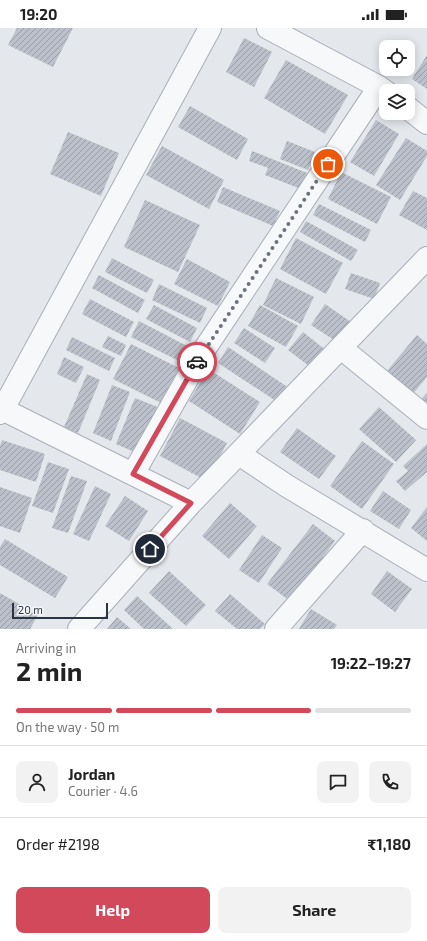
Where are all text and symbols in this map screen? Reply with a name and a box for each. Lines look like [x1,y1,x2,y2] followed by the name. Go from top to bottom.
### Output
[20,5,57,23] text: 19:20
[379,40,415,120] map controls
[379,40,415,76] button: locate
[379,84,415,120] button: layers
[311,147,345,181] pin
[317,153,339,175] icon: bag
[177,342,217,382] courier
[186,351,208,373] icon: car
[133,532,167,566] pin
[139,538,161,560] icon: home
[12,601,108,620] scale bar
[18,603,43,616] text: 20 m
[16,640,76,656] text: Arriving in
[331,654,411,672] text: 19:22–19:27
[16,655,82,686] text: 2 min
[16,719,119,735] text: On the way · 50 m
[16,761,58,803] button: person
[317,761,359,803] button: chat
[369,761,411,803] button: phone
[68,765,115,783] text: Jordan
[68,783,138,799] text: Courier · 4.6
[16,835,100,853] text: Order #2198
[367,835,411,853] text: ₹1,180
[16,887,210,933] button: Help
[218,887,411,933] button: Share

